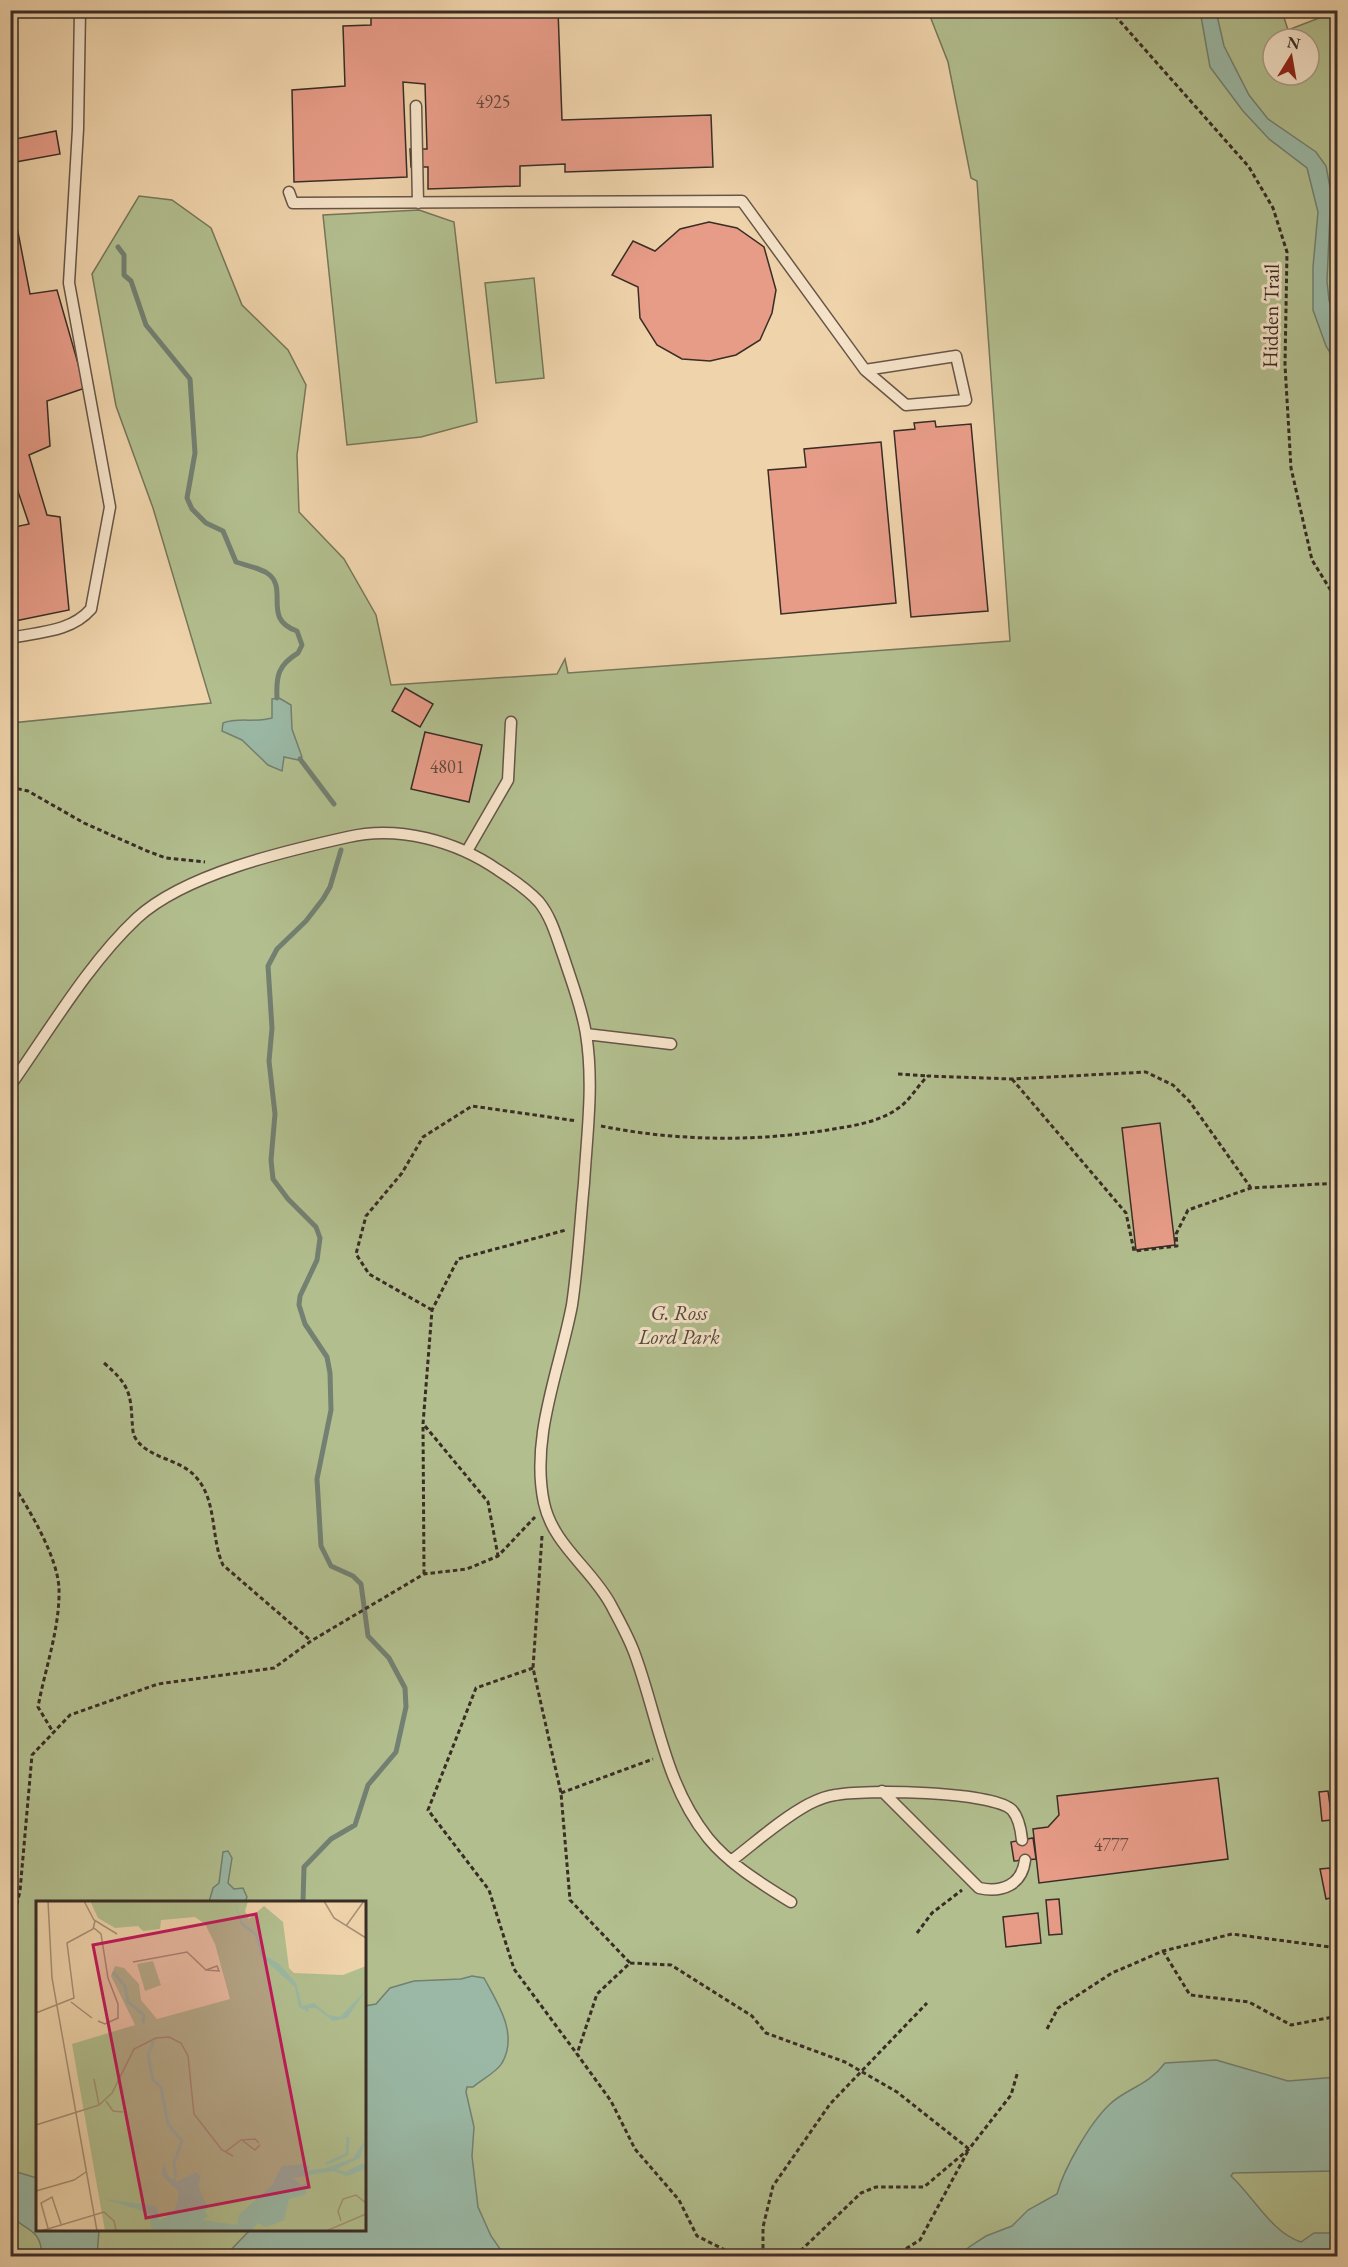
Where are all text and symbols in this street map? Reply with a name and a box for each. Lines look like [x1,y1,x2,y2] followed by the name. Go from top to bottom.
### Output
[1261,27,1321,87] north arrow
[1285,31,1302,54] text: N
[476,90,510,113] house number: 4925
[1256,264,1285,368] street label: Hidden Trail
[430,755,464,778] house number: 4801
[637,1299,720,1350] park label: G. Ross Lord Park
[1094,1833,1129,1856] house number: 4777
[36,1901,366,2231] inset map

